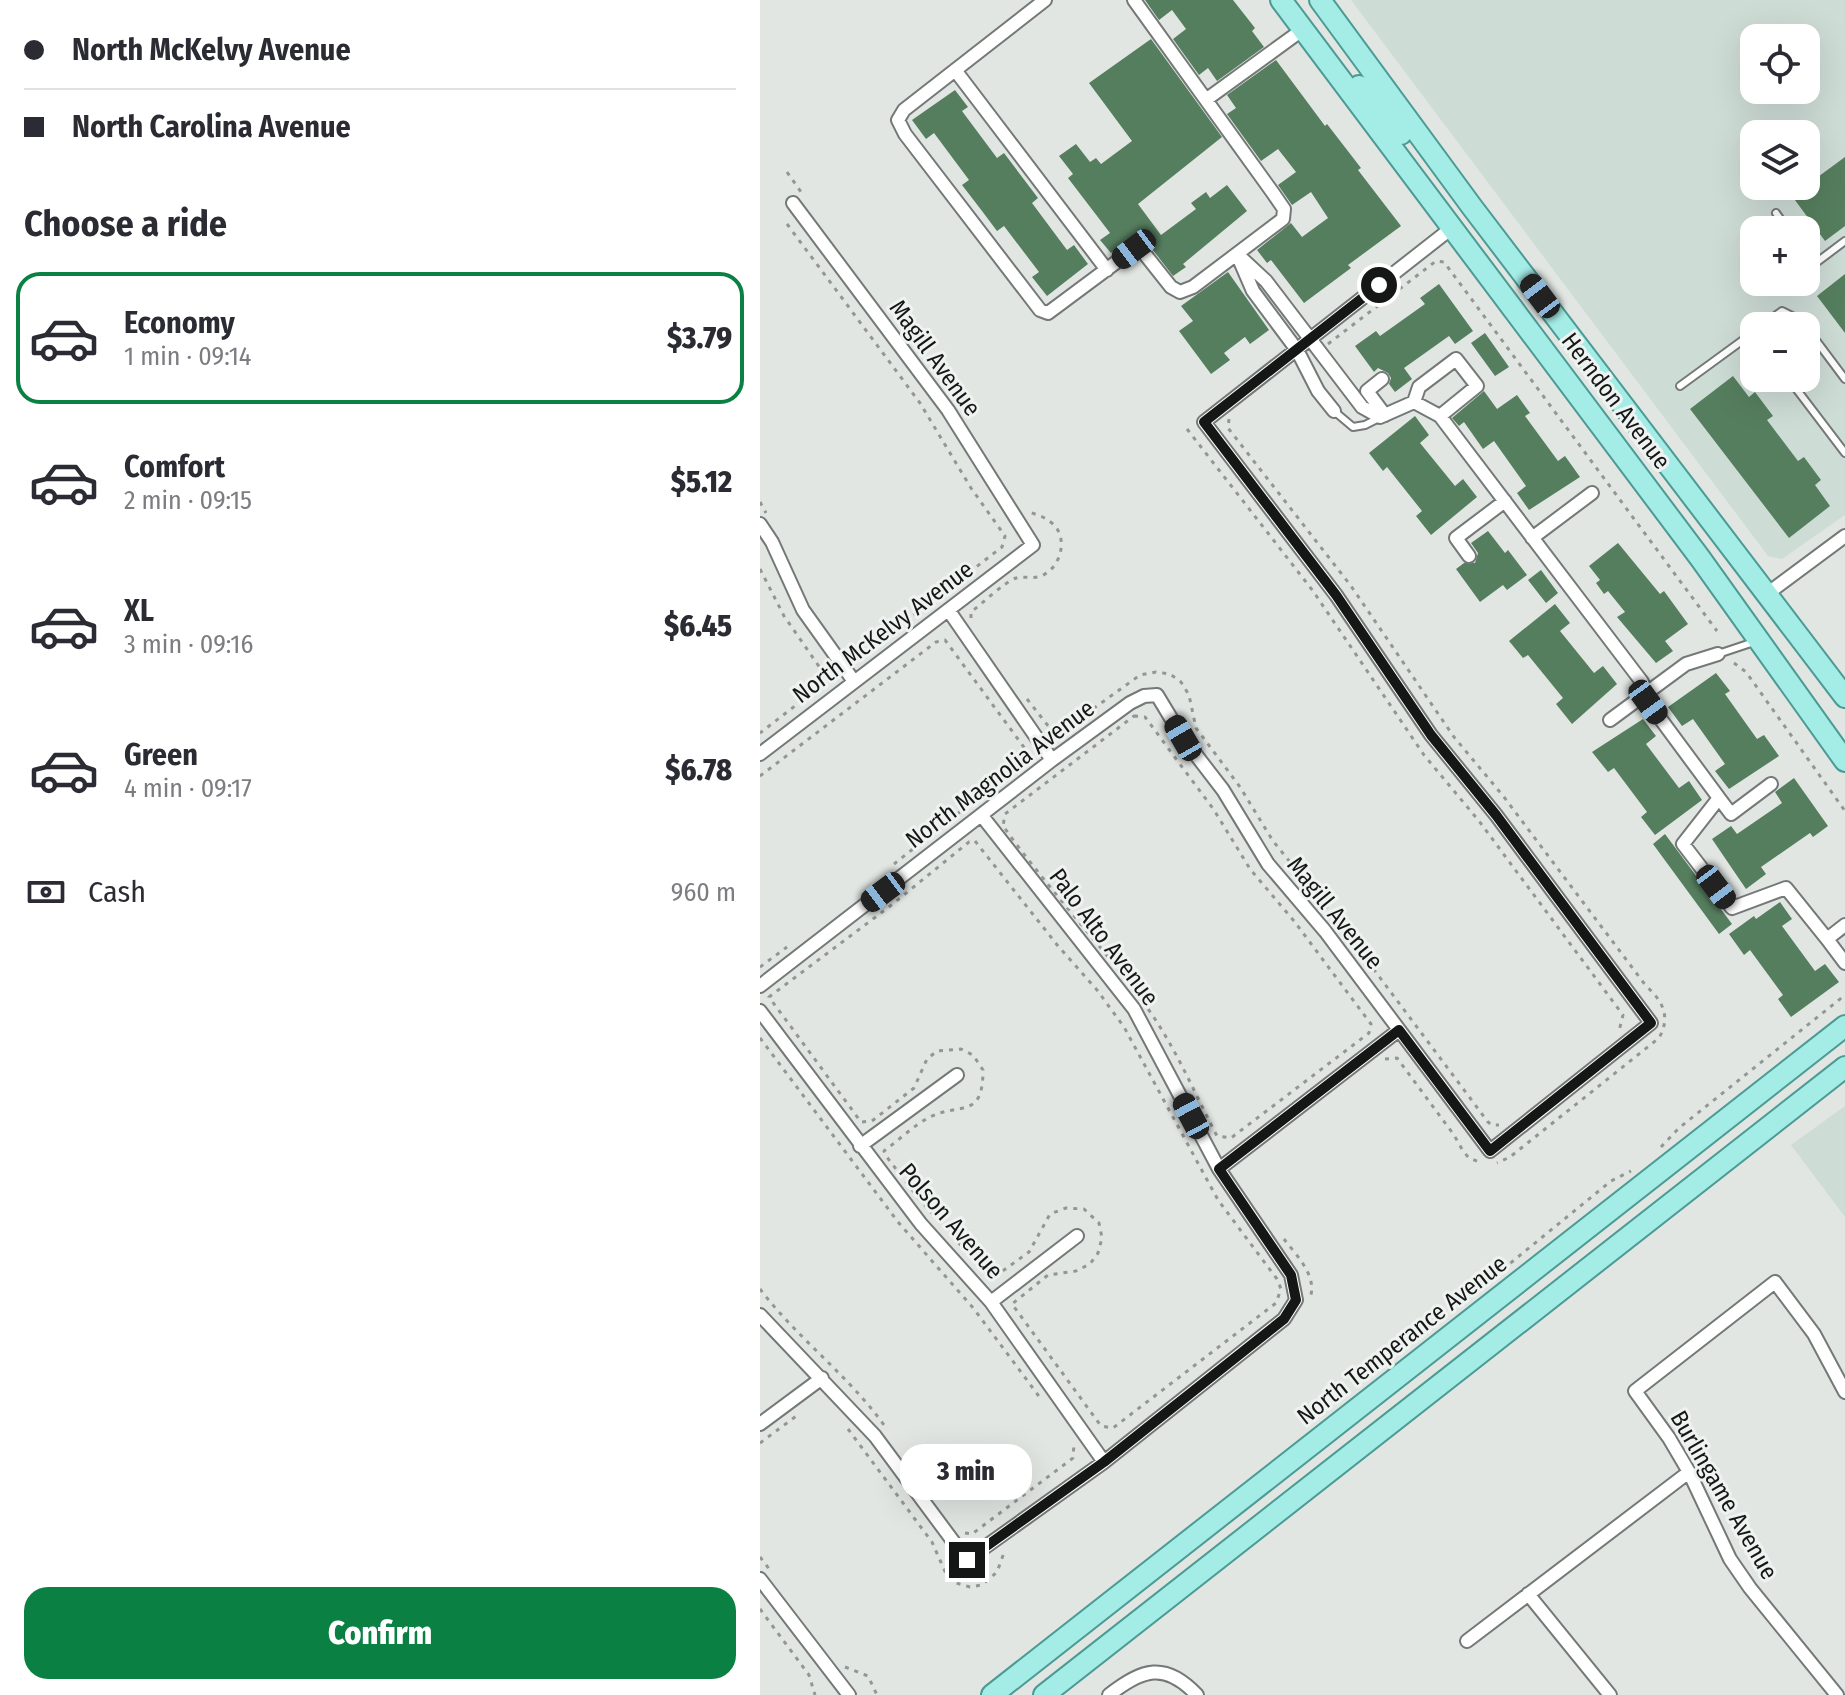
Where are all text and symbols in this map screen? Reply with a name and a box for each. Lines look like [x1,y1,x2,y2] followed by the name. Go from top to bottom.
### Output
[1740,24,1820,392] map controls
[1740,24,1820,104] button: locate
[72,32,351,68] text: North McKelvy Avenue
[72,109,351,145] text: North Carolina Avenue
[1740,120,1820,200] button: layers
[24,202,227,246] text: Choose a ride
[1740,216,1820,296] button: +
[1108,225,1160,273] car
[1361,267,1397,303] route start
[1516,270,1564,322] car
[884,295,986,421] street label: Magill Avenue
[28,302,100,374] icon: car
[124,305,235,341] text: Economy
[1740,312,1820,392] button: −
[667,320,732,356] text: $3.79
[1556,327,1676,475] street label: Herndon Avenue
[124,341,251,372] text: 1 min · 09:14
[28,446,100,518] icon: car
[124,449,225,485] text: Comfort
[671,464,732,500] text: $5.12
[124,485,252,516] text: 2 min · 09:15
[787,555,979,709] street label: North McKelvy Avenue
[28,590,100,662] icon: car
[124,593,154,629] text: XL
[664,608,732,644] text: $6.45
[124,629,253,660] text: 3 min · 09:16
[1624,676,1672,728] car
[900,694,1100,854] street label: North Magnolia Avenue
[1161,711,1205,765] car
[28,734,100,806] icon: car
[124,737,198,773] text: Green
[665,752,732,788] text: $6.78
[124,773,252,804] text: 4 min · 09:17
[1281,851,1389,975] street label: Magill Avenue
[1692,861,1740,913] car
[1043,863,1165,1011] street label: Palo Alto Avenue
[857,868,909,916] car
[24,870,68,914] icon: cash
[88,874,146,910] text: Cash
[671,877,736,908] text: 960 m
[1169,1089,1213,1143] car
[893,1157,1009,1285] street label: Polson Avenue
[1292,1250,1512,1430] street label: North Temperance Avenue
[1664,1406,1784,1584] street label: Burlingame Avenue
[901,1444,1033,1500] callout: 3 min
[937,1456,995,1487] text: 3 min
[949,1542,985,1578] route end
[24,1587,736,1679] button: Confirm

